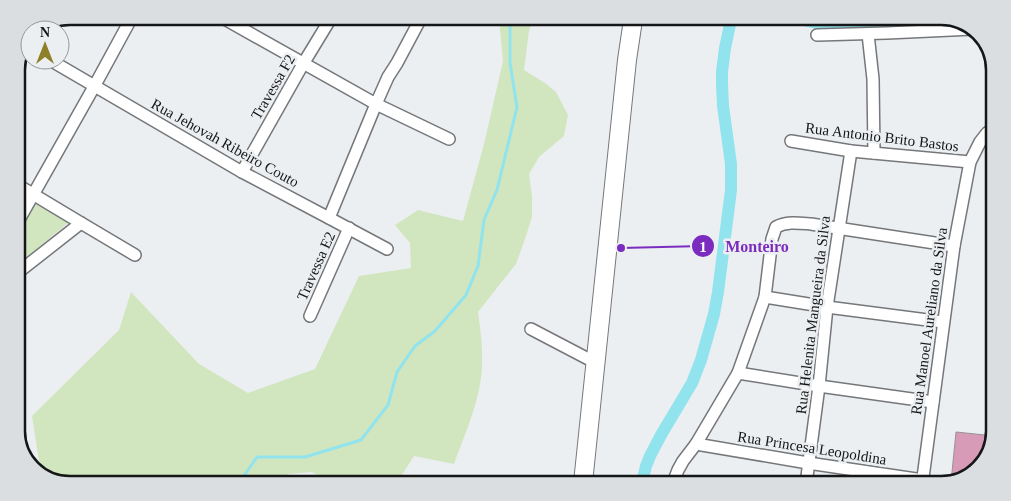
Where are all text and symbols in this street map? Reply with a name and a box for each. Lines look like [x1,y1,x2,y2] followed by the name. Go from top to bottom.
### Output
[20,20,70,70] north arrow
[40,25,50,40] text: N
[248,52,298,122] street label: Travessa F2
[148,96,302,190] street label: Rua Jehovah Ribeiro Couto
[804,120,960,154] street label: Rua Antonio Brito Bastos
[793,214,833,415] street label: Rua Helenita Mangueira da Silva
[908,226,950,416] street label: Rua Manoel Aureliano da Silva
[294,229,338,303] street label: Travessa E2
[690,231,799,262] callout: Monteiro
[725,238,789,255] text: Monteiro
[699,239,707,255] text: 1
[736,428,888,468] street label: Rua Princesa Leopoldina

